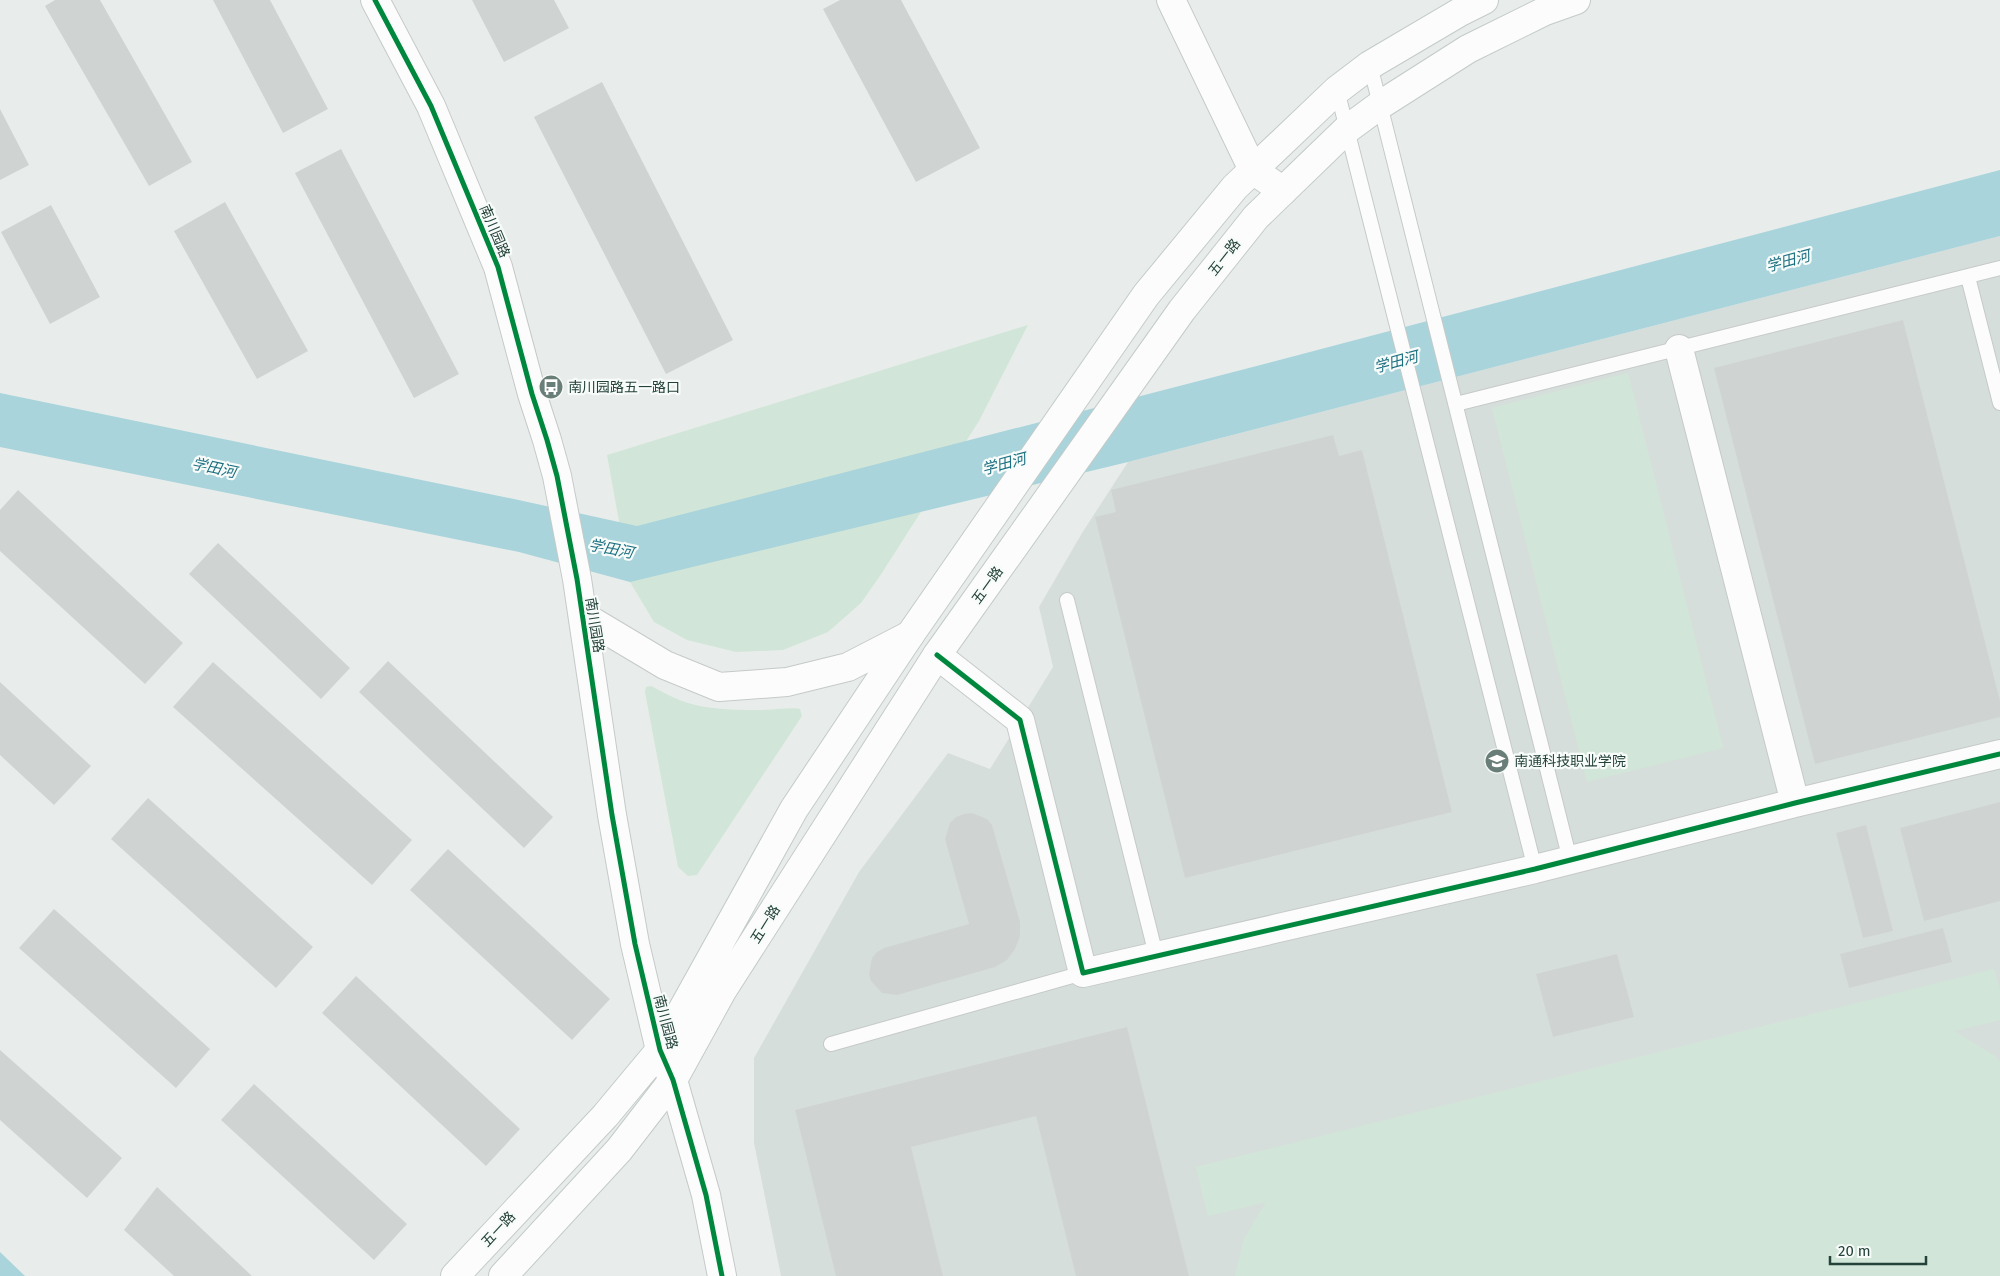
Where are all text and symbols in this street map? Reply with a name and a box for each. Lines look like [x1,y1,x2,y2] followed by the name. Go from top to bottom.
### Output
[476,202,513,260] street label: 南川园路
[1205,236,1244,279] street label: 五一路
[1764,246,1815,276] water label: 学田河
[1372,347,1423,377] water label: 学田河
[538,374,564,400] bus stop icon: 南川园路五一路口
[568,379,680,396] place label: 南川园路五一路口
[980,449,1031,479] water label: 学田河
[190,455,241,482] water label: 学田河
[587,536,638,563] water label: 学田河
[968,563,1007,607] street label: 五一路
[582,596,607,654] street label: 南川园路
[1484,748,1510,774] school or university icon: 南通科技职业学院
[1514,753,1626,770] place label: 南通科技职业学院
[747,902,784,947] street label: 五一路
[650,993,681,1051] street label: 南川园路
[478,1208,519,1250] street label: 五一路
[1830,1234,1926,1266] scale bar
[1838,1242,1871,1260] text: 20 m

